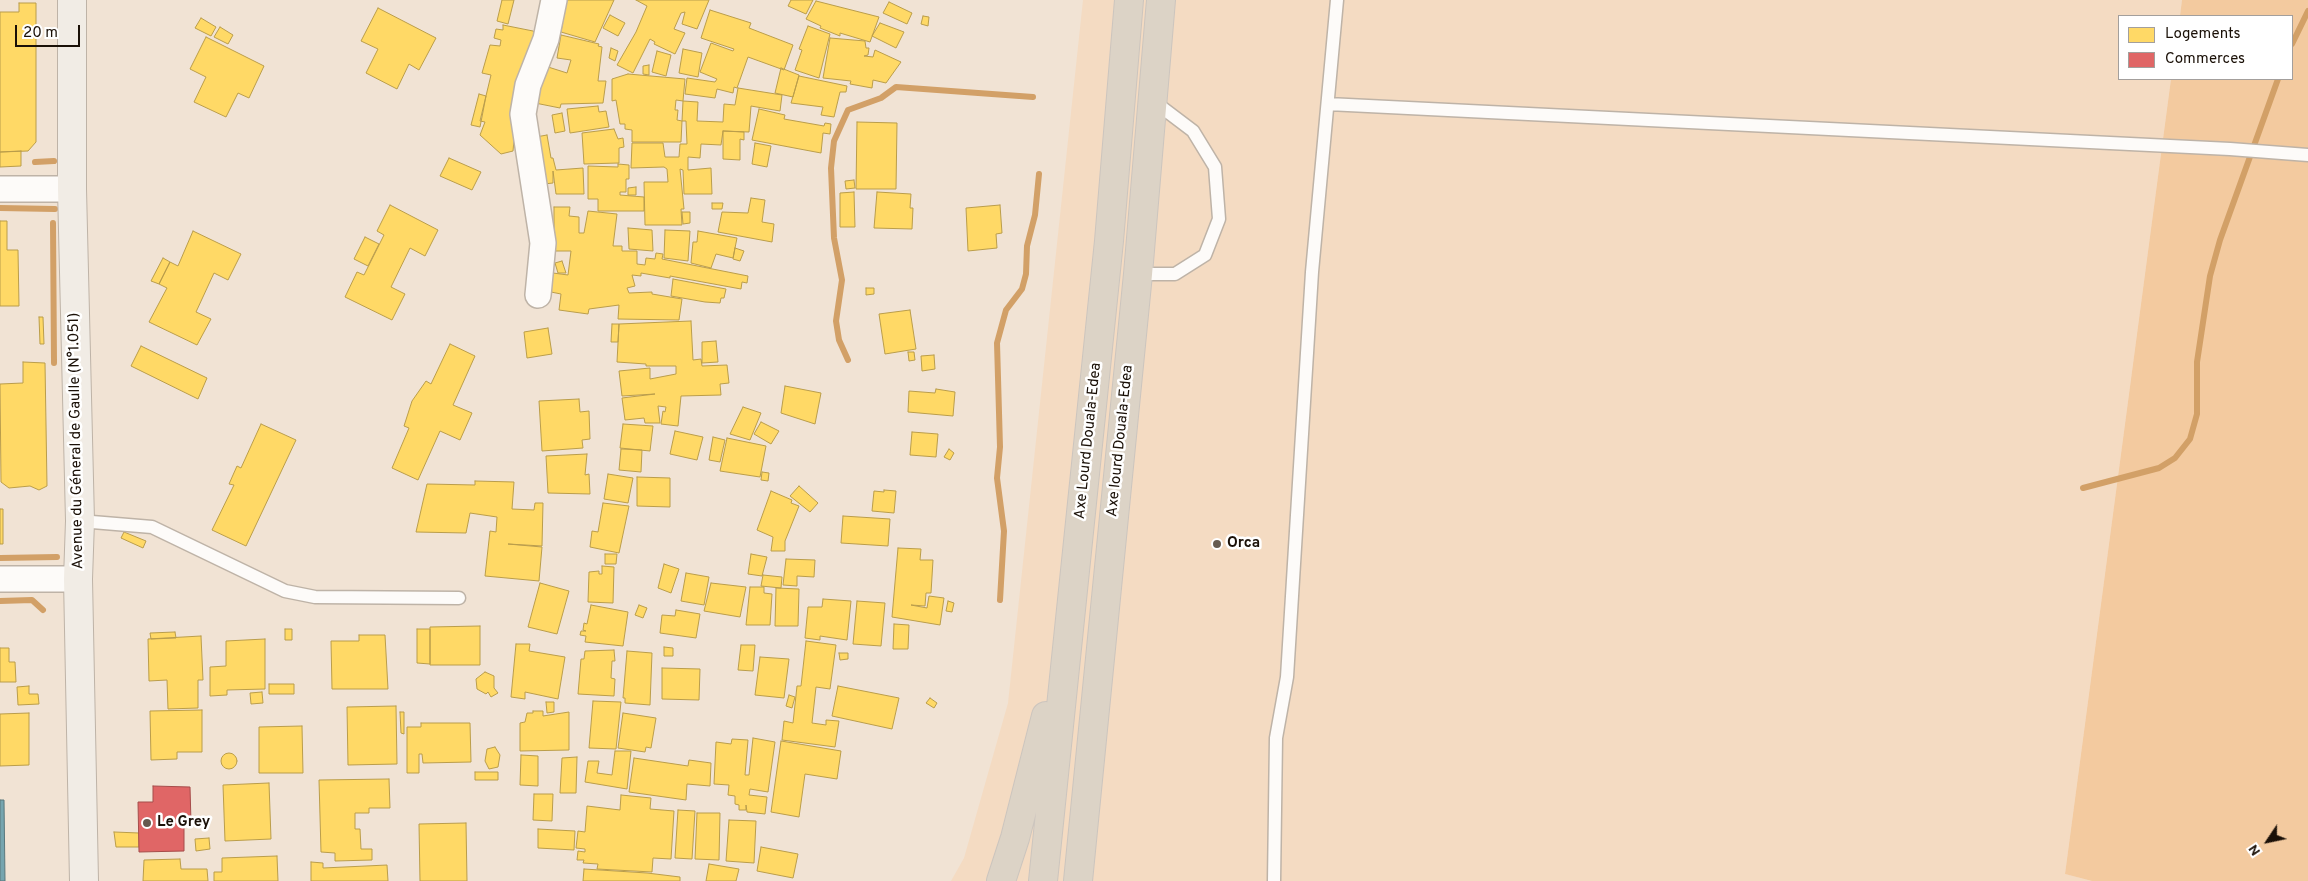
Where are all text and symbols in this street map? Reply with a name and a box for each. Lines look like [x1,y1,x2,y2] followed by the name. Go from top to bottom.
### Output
[18,15,82,47] scale bar
[2118,15,2293,80] legend
[23,24,58,43] text: 20 m
[2165,25,2241,44] text: Logements
[2165,50,2245,69] text: Commerces
[66,312,88,570] street label: Avenue du Géneral de Gaulle (N°1.051)
[1072,362,1106,520] street label: Axe Lourd Douala-Edea
[1104,364,1138,518] street label: Axe lourd Douala-Edea
[1227,535,1260,553] place label: Orca
[1211,538,1223,550] marker: Orca
[157,814,210,832] place label: Le Grey
[2243,816,2293,866] north arrow
[141,817,153,829] marker: Le Grey
[2245,841,2265,859] text: N

